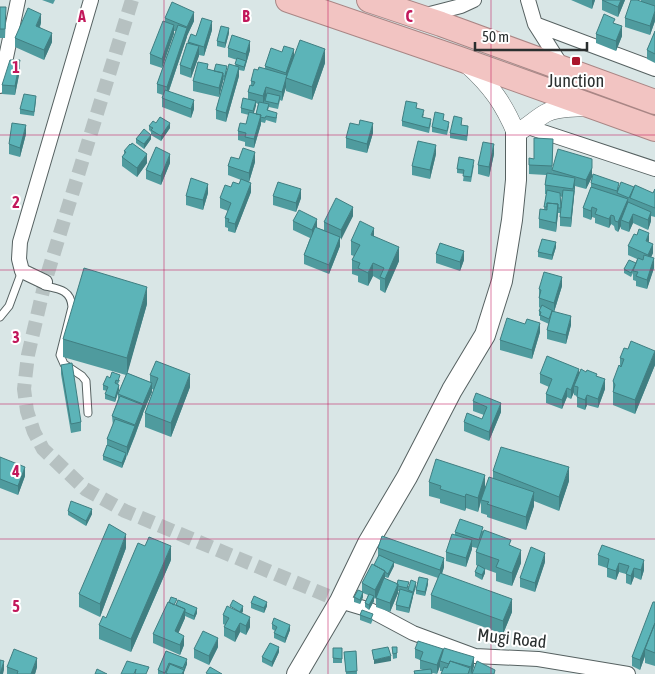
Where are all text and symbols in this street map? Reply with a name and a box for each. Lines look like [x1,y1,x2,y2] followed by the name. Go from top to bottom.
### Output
[77,7,86,25] text: A
[242,7,250,25] text: B
[405,7,413,25] text: C
[475,20,588,52] scale bar
[482,28,509,45] text: 50 m
[570,55,582,67] marker: Junction
[12,58,20,76] text: 1
[548,70,604,91] place label: Junction
[12,193,20,211] text: 2
[12,328,20,346] text: 3
[11,462,20,480] text: 4
[12,597,20,615] text: 5
[476,624,548,652] street label: Mugi Road

